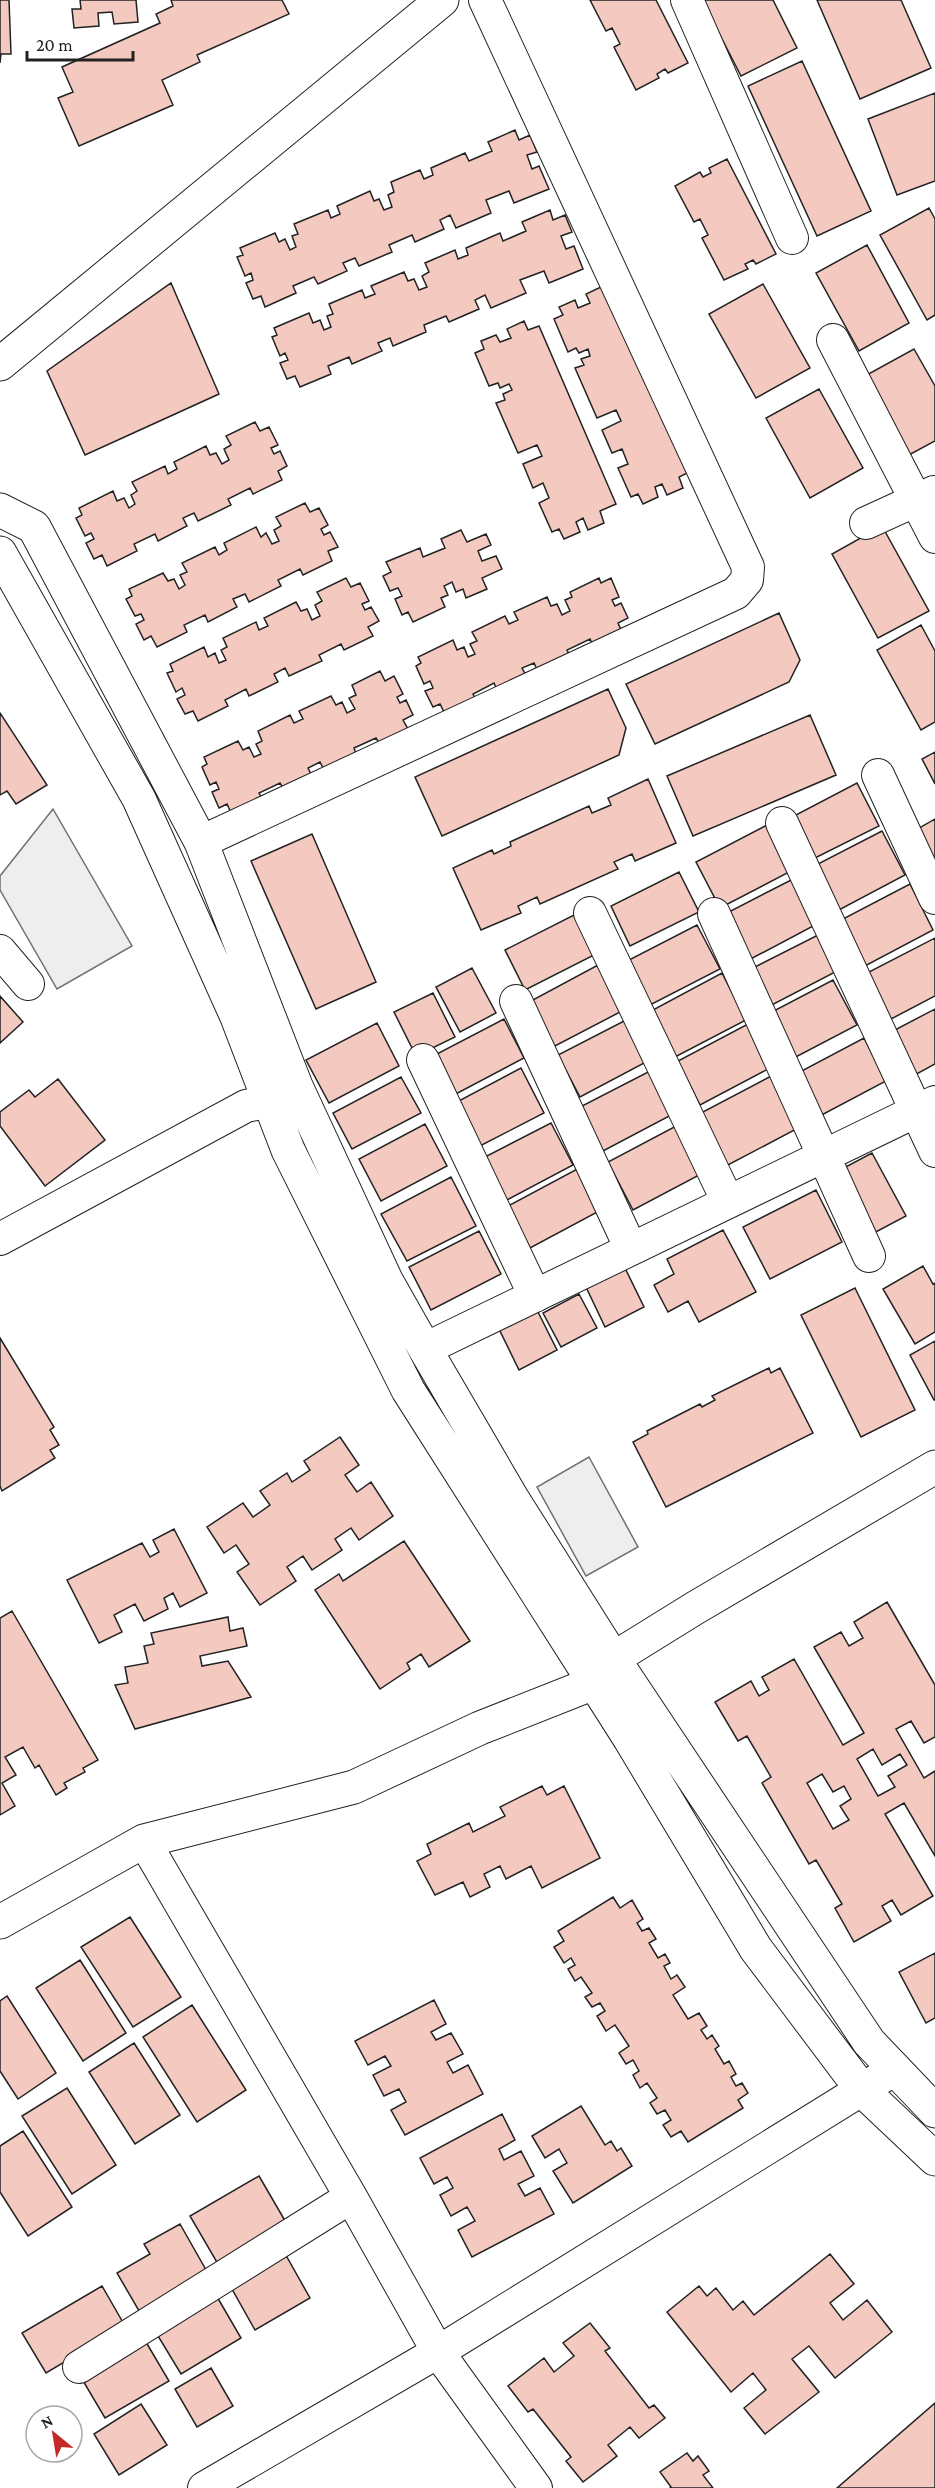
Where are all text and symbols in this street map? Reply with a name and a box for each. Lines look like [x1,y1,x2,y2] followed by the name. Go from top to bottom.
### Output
[27,24,134,62] scale bar
[36,35,73,55] text: 20 m
[24,2404,84,2464] north arrow
[38,2411,56,2432] text: N

